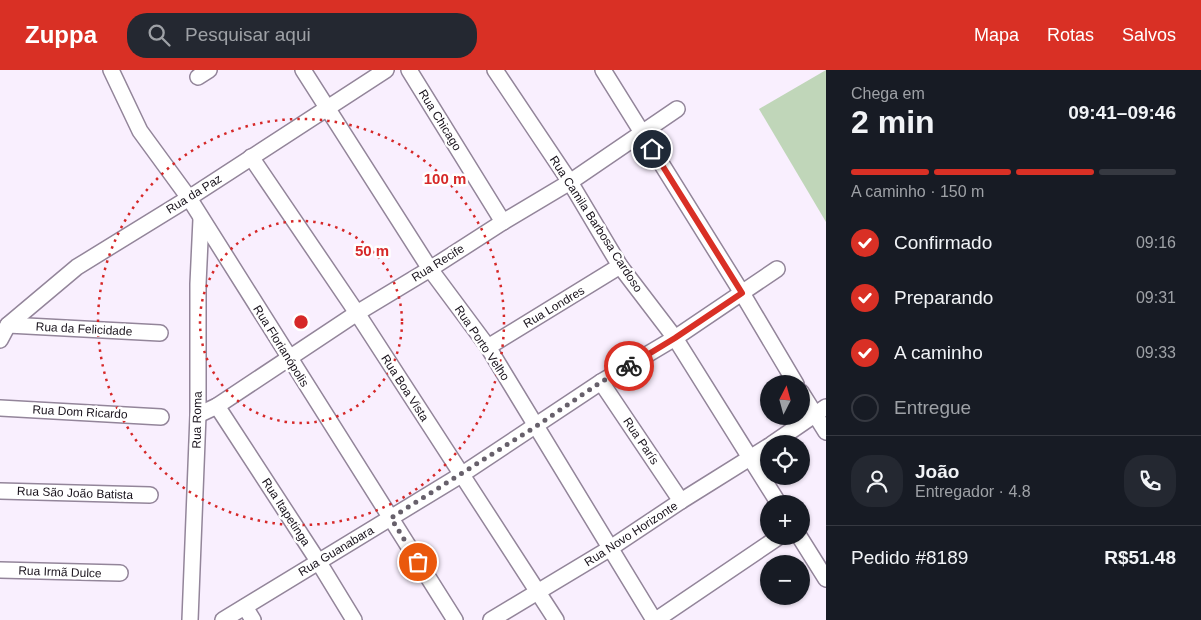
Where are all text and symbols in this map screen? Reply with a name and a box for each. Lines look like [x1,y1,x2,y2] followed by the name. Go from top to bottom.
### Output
[127,13,477,58] search box
[25,21,97,48] text: Zuppa
[145,21,173,49] icon: search
[185,24,311,45] text: Pesquisar aqui
[974,25,1019,45] text: Mapa
[1047,25,1094,45] text: Rotas
[1122,25,1176,45] text: Salvos
[851,85,925,102] text: Chega em
[416,87,464,153] street label: Rua Chicago
[1068,102,1176,123] text: 09:41–09:46
[851,104,935,140] text: 2 min
[631,128,673,170] pin
[638,135,666,163] icon: home
[547,153,645,295] street label: Rua Camila Barbosa Cardoso
[424,170,466,187] text: 100 m
[164,171,224,217] street label: Rua da Paz
[851,183,984,200] text: A caminho · 150 m
[851,229,879,257] icon: check
[894,232,992,253] text: Confirmado
[1136,234,1176,251] text: 09:16
[409,241,467,285] street label: Rua Recife
[355,242,389,259] text: 50 m
[521,283,587,331] street label: Rua Londres
[851,284,879,312] icon: check
[894,287,993,308] text: Preparando
[1136,289,1176,306] text: 09:31
[250,303,312,389] street label: Rua Florianópolis
[452,303,512,383] street label: Rua Porto Velho
[292,313,310,331] centre of rings
[35,319,133,339] street label: Rua da Felicidade
[851,339,879,367] icon: check
[604,341,654,391] courier
[894,342,983,363] text: A caminho
[1136,344,1176,361] text: 09:33
[378,352,432,424] street label: Rua Boa Vista
[615,352,643,380] icon: bike
[760,375,810,425] north arrow
[760,375,810,605] map controls
[190,391,205,449] street label: Rua Roma
[894,397,971,418] text: Entregue
[32,403,128,422] street label: Rua Dom Ricardo
[620,415,662,467] street label: Rua París
[760,435,810,485] button: locate
[851,455,903,507] button: person
[1124,455,1176,507] button: phone
[915,461,959,482] text: João
[259,475,313,549] street label: Rua Itapetinga
[915,483,1031,500] text: Entregador · 4.8
[17,484,134,502] street label: Rua São João Batista
[760,495,810,545] button: +
[582,499,680,569] street label: Rua Novo Horizonte
[296,523,376,579] street label: Rua Guanabara
[397,541,439,583] pin
[851,547,968,568] text: Pedido #8189
[1104,547,1176,568] text: R$51.48
[404,548,432,576] icon: bag
[760,555,810,605] button: −
[18,564,102,580] street label: Rua Irmã Dulce

